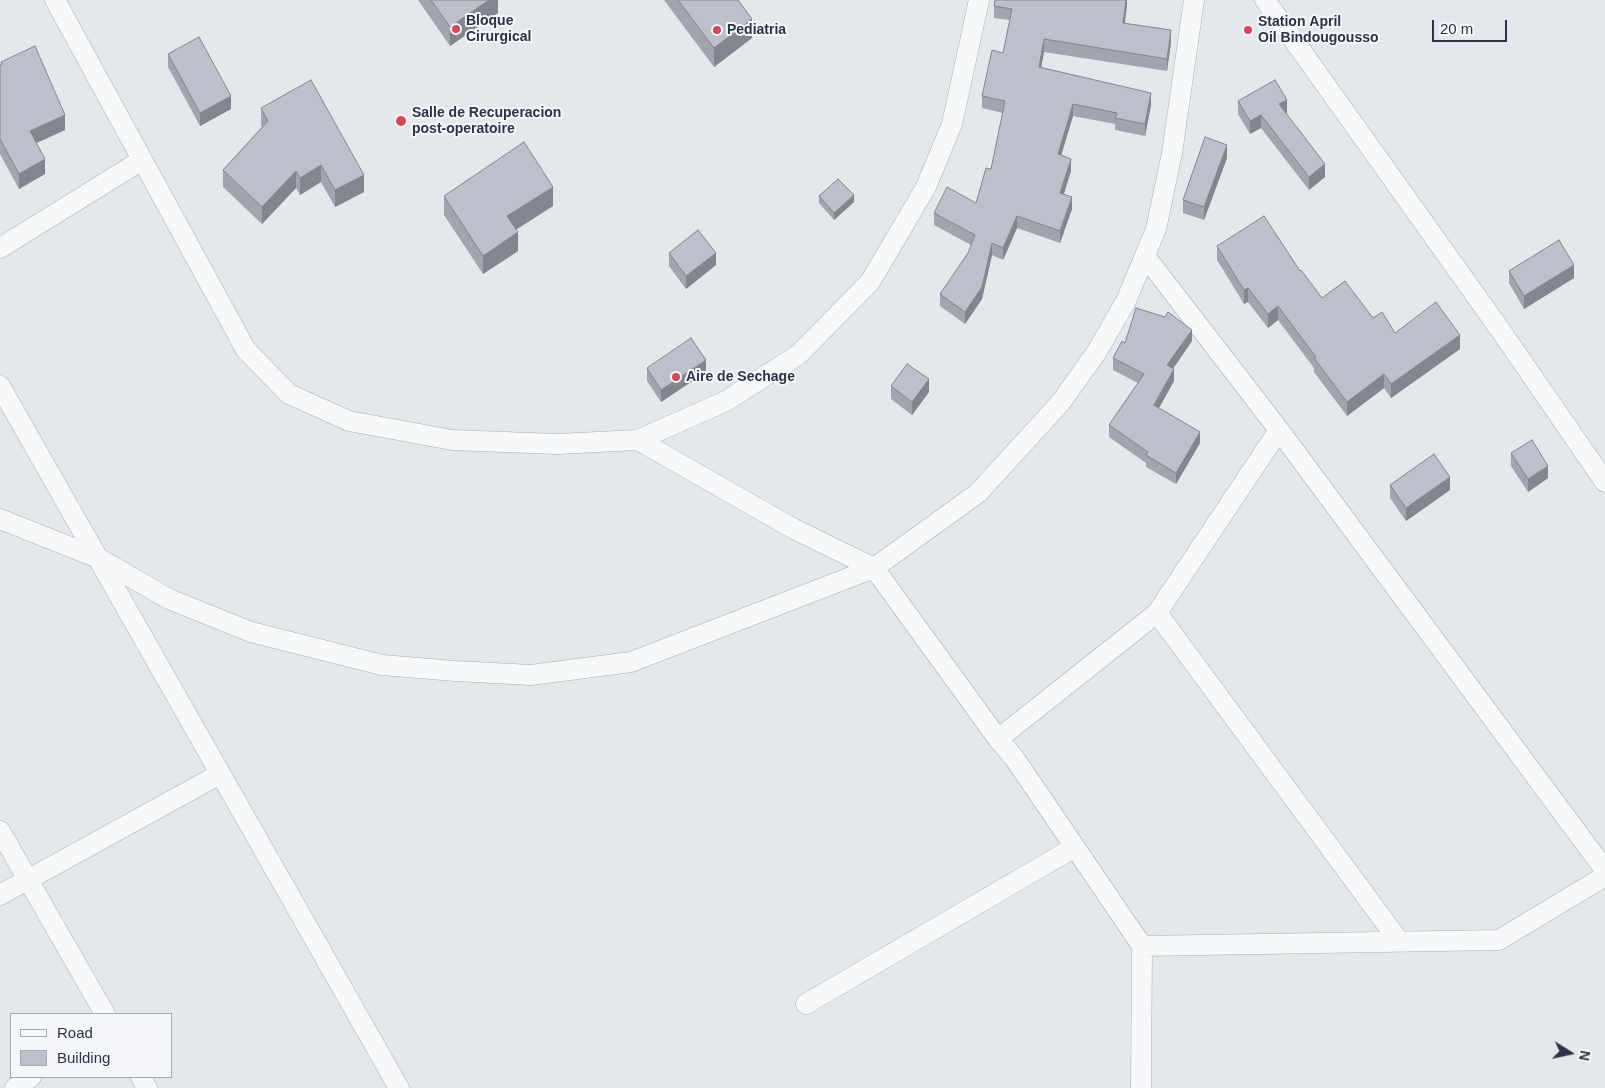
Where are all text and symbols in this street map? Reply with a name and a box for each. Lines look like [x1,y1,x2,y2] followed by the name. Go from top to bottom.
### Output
[1435,10,1510,42] scale bar
[466,13,531,46] place label: Bloque Cirurgical
[1258,14,1379,46] place label: Station April Oil Bindougousso
[1440,20,1473,37] text: 20 m
[727,22,786,38] place label: Pediatria
[450,23,462,35] marker: Bloque Cirurgical
[711,24,723,36] marker: Pediatria
[1242,24,1254,36] marker: Station April Oil Bindougousso
[412,105,561,138] place label: Salle de Recuperacion post-operatoire
[394,114,408,128] marker: Salle de Recuperacion post-operatoire
[686,369,795,385] place label: Aire de Sechage
[670,371,682,383] marker: Aire de Sechage
[10,1013,172,1078] legend
[57,1024,93,1041] text: Road
[1545,1028,1595,1078] north arrow
[57,1049,110,1066] text: Building
[1576,1049,1594,1062] text: N

